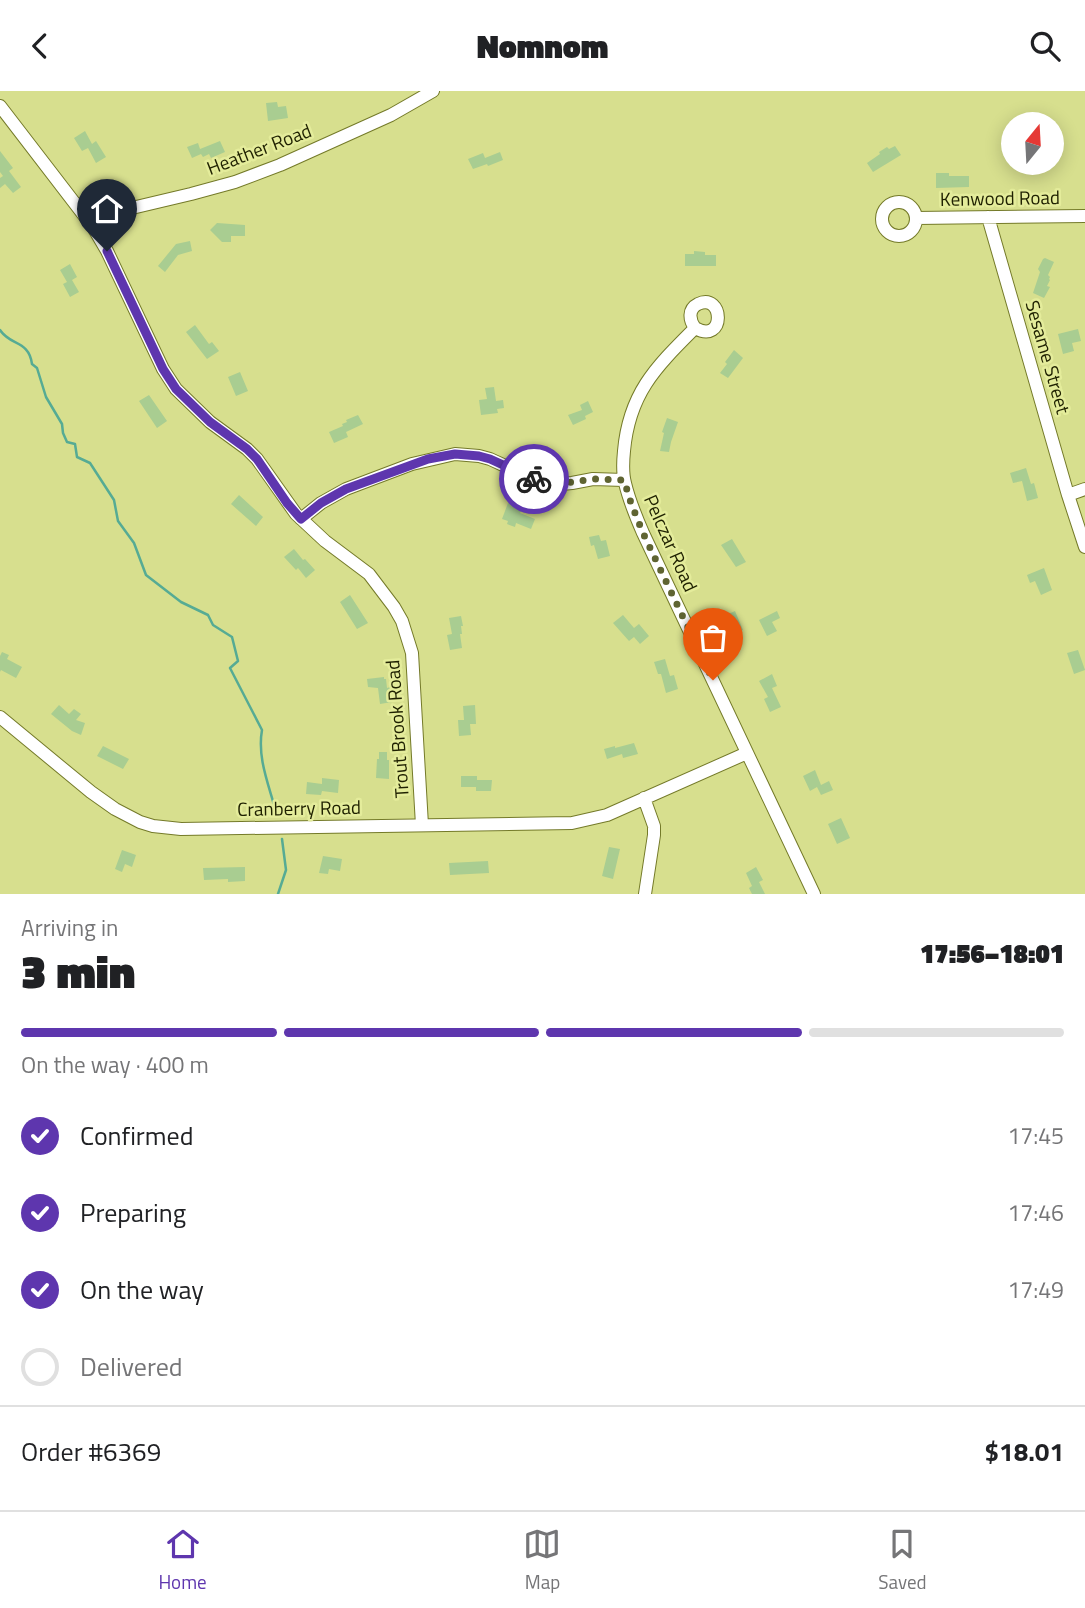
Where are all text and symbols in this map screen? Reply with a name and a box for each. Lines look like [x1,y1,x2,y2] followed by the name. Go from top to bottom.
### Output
[477,22,608,70] text: Nomnom
[21,27,59,65] icon: back
[1026,27,1064,65] icon: search
[1001,112,1064,175] north arrow
[1001,112,1064,175] map controls
[202,115,315,182] street label: Heather Road
[77,179,137,251] pin
[940,182,1060,213] street label: Kenwood Road
[88,190,126,228] icon: home
[1018,297,1079,417] street label: Sesame Street
[499,444,569,514] courier
[515,460,553,498] icon: bike
[637,490,706,596] street label: Pelczar Road
[683,608,743,680] pin
[694,619,732,657] icon: bag
[377,659,416,799] street label: Trout Brook Road
[237,792,361,823] street label: Cranberry Road
[21,910,118,945] text: Arriving in
[920,934,1064,973] text: 17:56–18:01
[21,936,135,1006] text: 3 min
[21,1047,209,1082] text: On the way · 400 m
[80,1116,194,1155] text: Confirmed
[21,1117,59,1155] icon: check
[1007,1118,1064,1153] text: 17:45
[80,1193,186,1232] text: Preparing
[21,1194,59,1232] icon: check
[1007,1195,1064,1230] text: 17:46
[80,1270,204,1309] text: On the way
[21,1271,59,1309] icon: check
[1007,1272,1064,1307] text: 17:49
[80,1347,183,1386] text: Delivered
[21,1432,161,1471] text: Order #6369
[985,1432,1064,1471] text: $18.01
[158,1525,207,1596] tab: Home
[523,1525,561,1596] tab: Map
[878,1525,927,1596] tab: Saved

